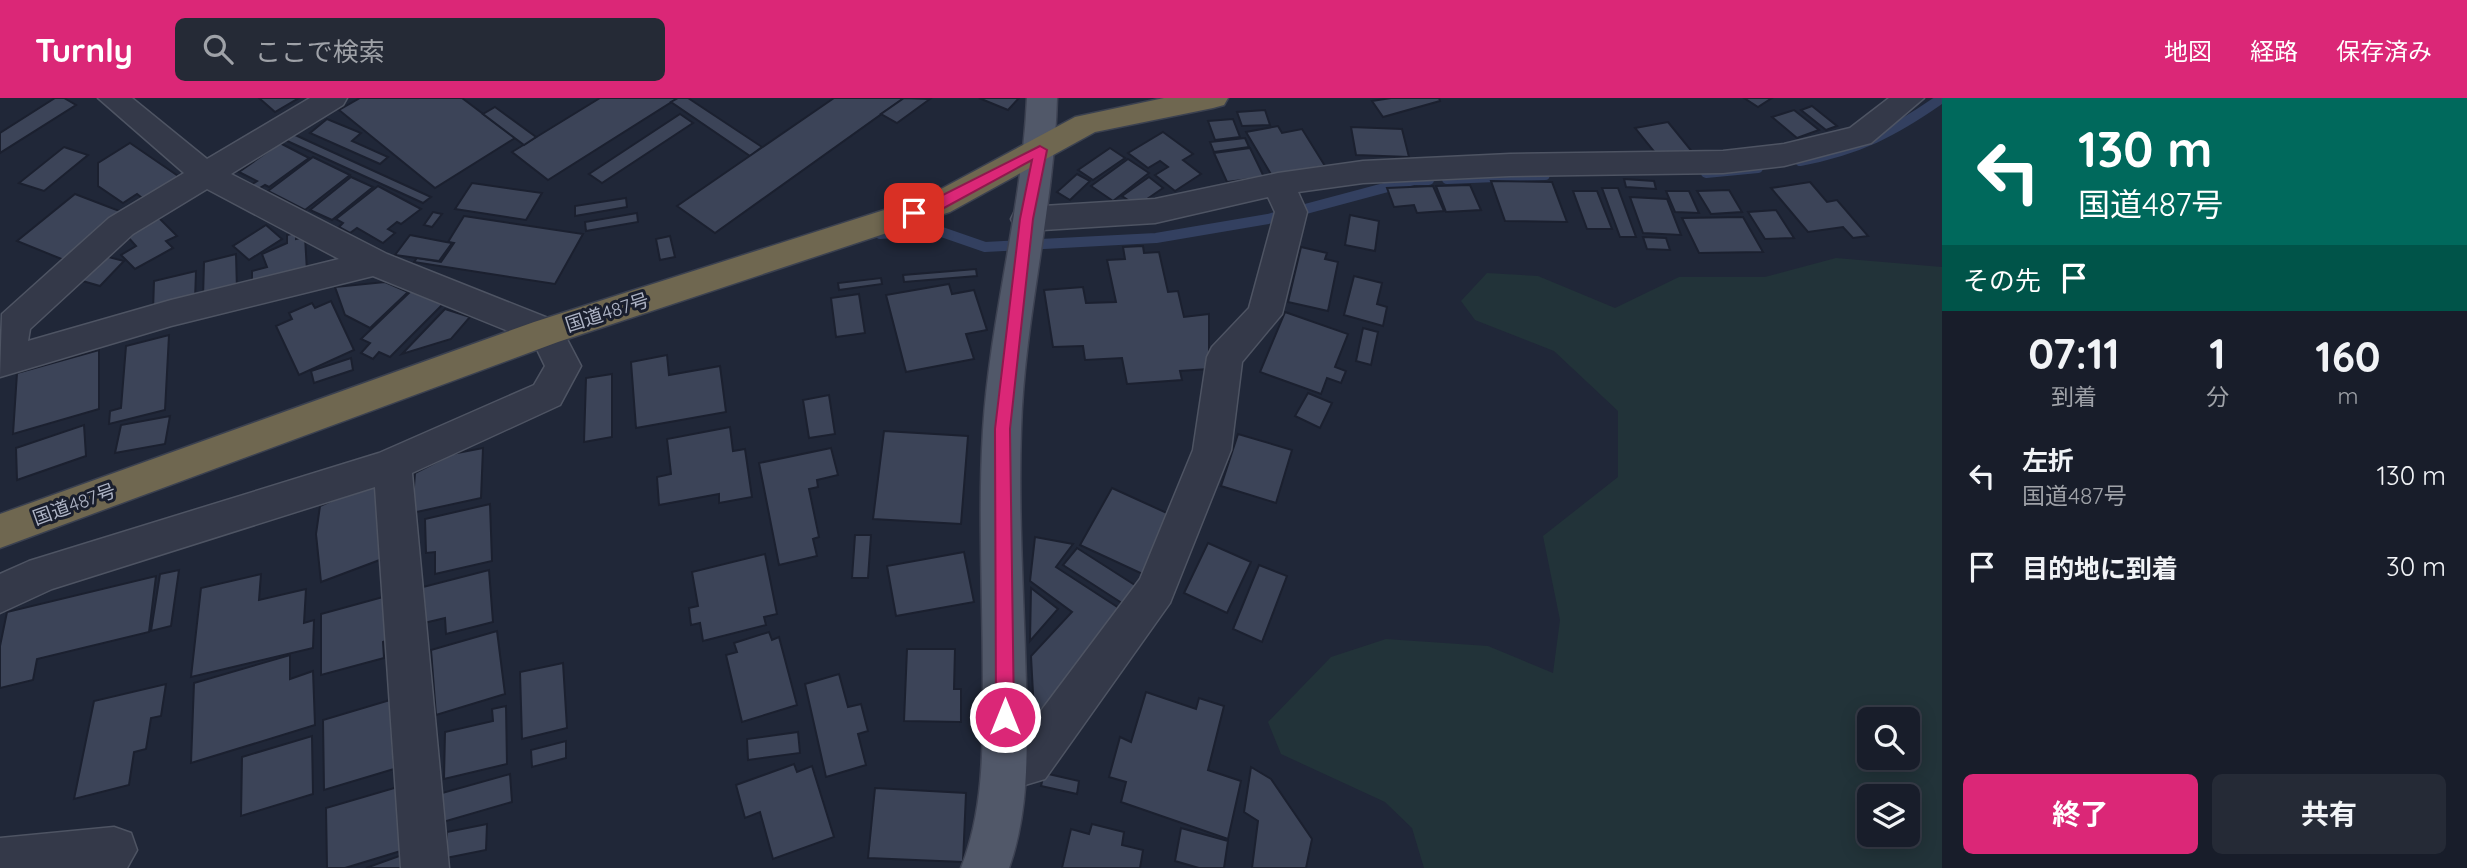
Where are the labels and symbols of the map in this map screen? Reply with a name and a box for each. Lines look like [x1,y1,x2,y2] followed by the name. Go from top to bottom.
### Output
[884,183,944,243] pin
[562,287,652,337] street label: 国道487号
[29,478,119,530] street label: 国道487号
[968,680,1042,754] position arrow

